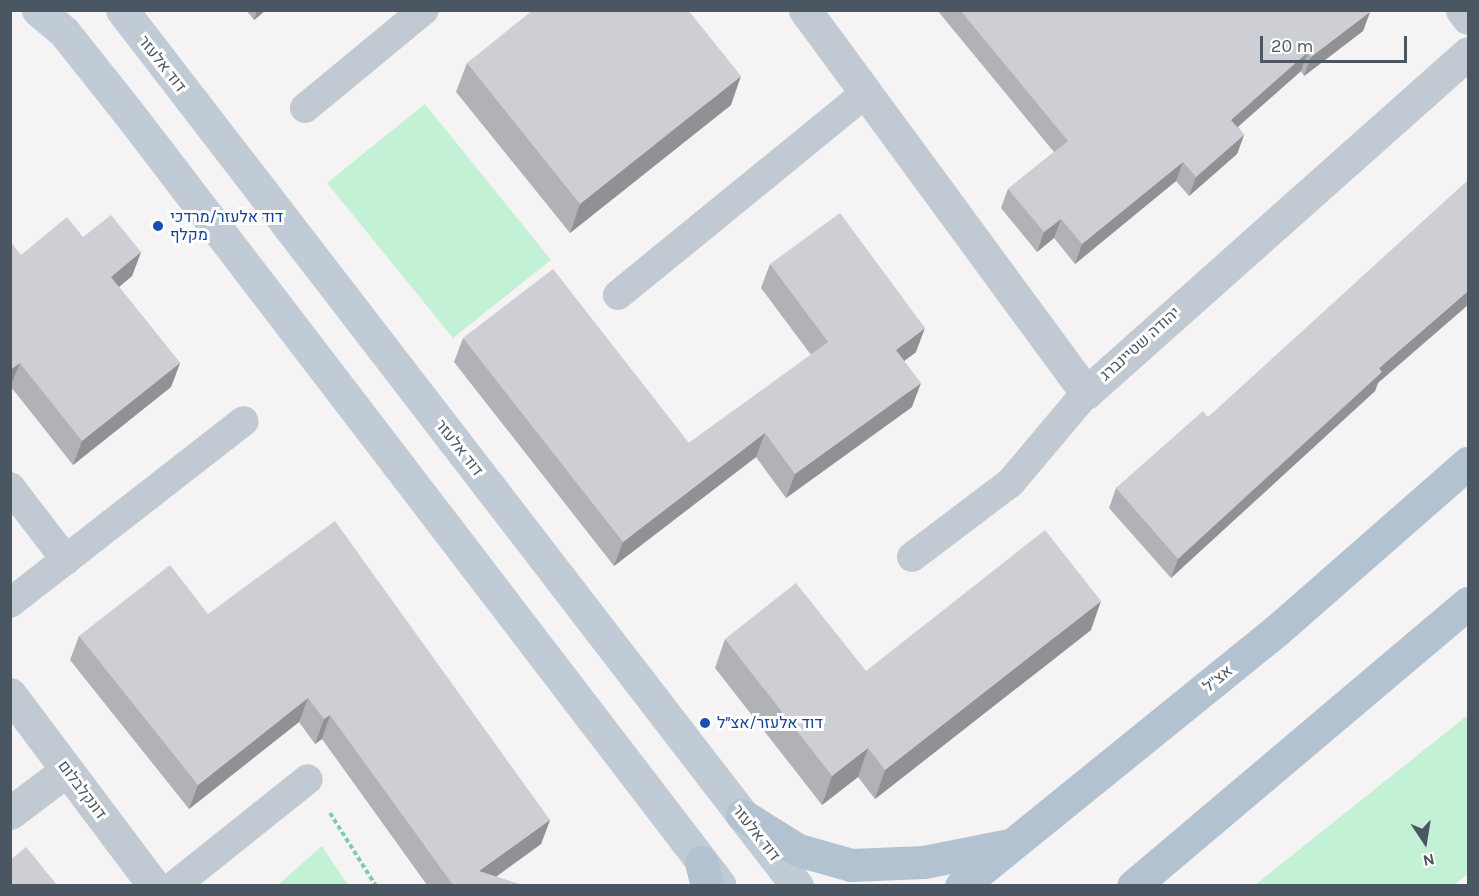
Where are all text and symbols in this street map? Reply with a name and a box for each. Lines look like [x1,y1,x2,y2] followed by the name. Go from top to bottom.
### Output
[1263,24,1410,62] scale bar
[134,32,190,96] street label: דוד אלעזר
[1271,35,1313,57] text: 20 m
[170,207,283,245] place label: דוד אלעזר/מרדכי מקלף
[151,219,165,233] marker: דוד אלעזר/מרדכי מקלף
[1096,303,1184,385] street label: יהודה שטיינברג
[431,416,487,480] street label: דוד אלעזר
[1199,661,1237,697] street label: אצ"ל
[717,713,823,733] place label: דוד אלעזר/אצ״ל
[698,716,712,730] marker: דוד אלעזר/אצ״ל
[54,757,110,823] street label: דונקלבלום
[728,801,784,865] street label: דוד אלעזר
[1395,812,1455,872] north arrow
[1421,850,1436,871] text: N

